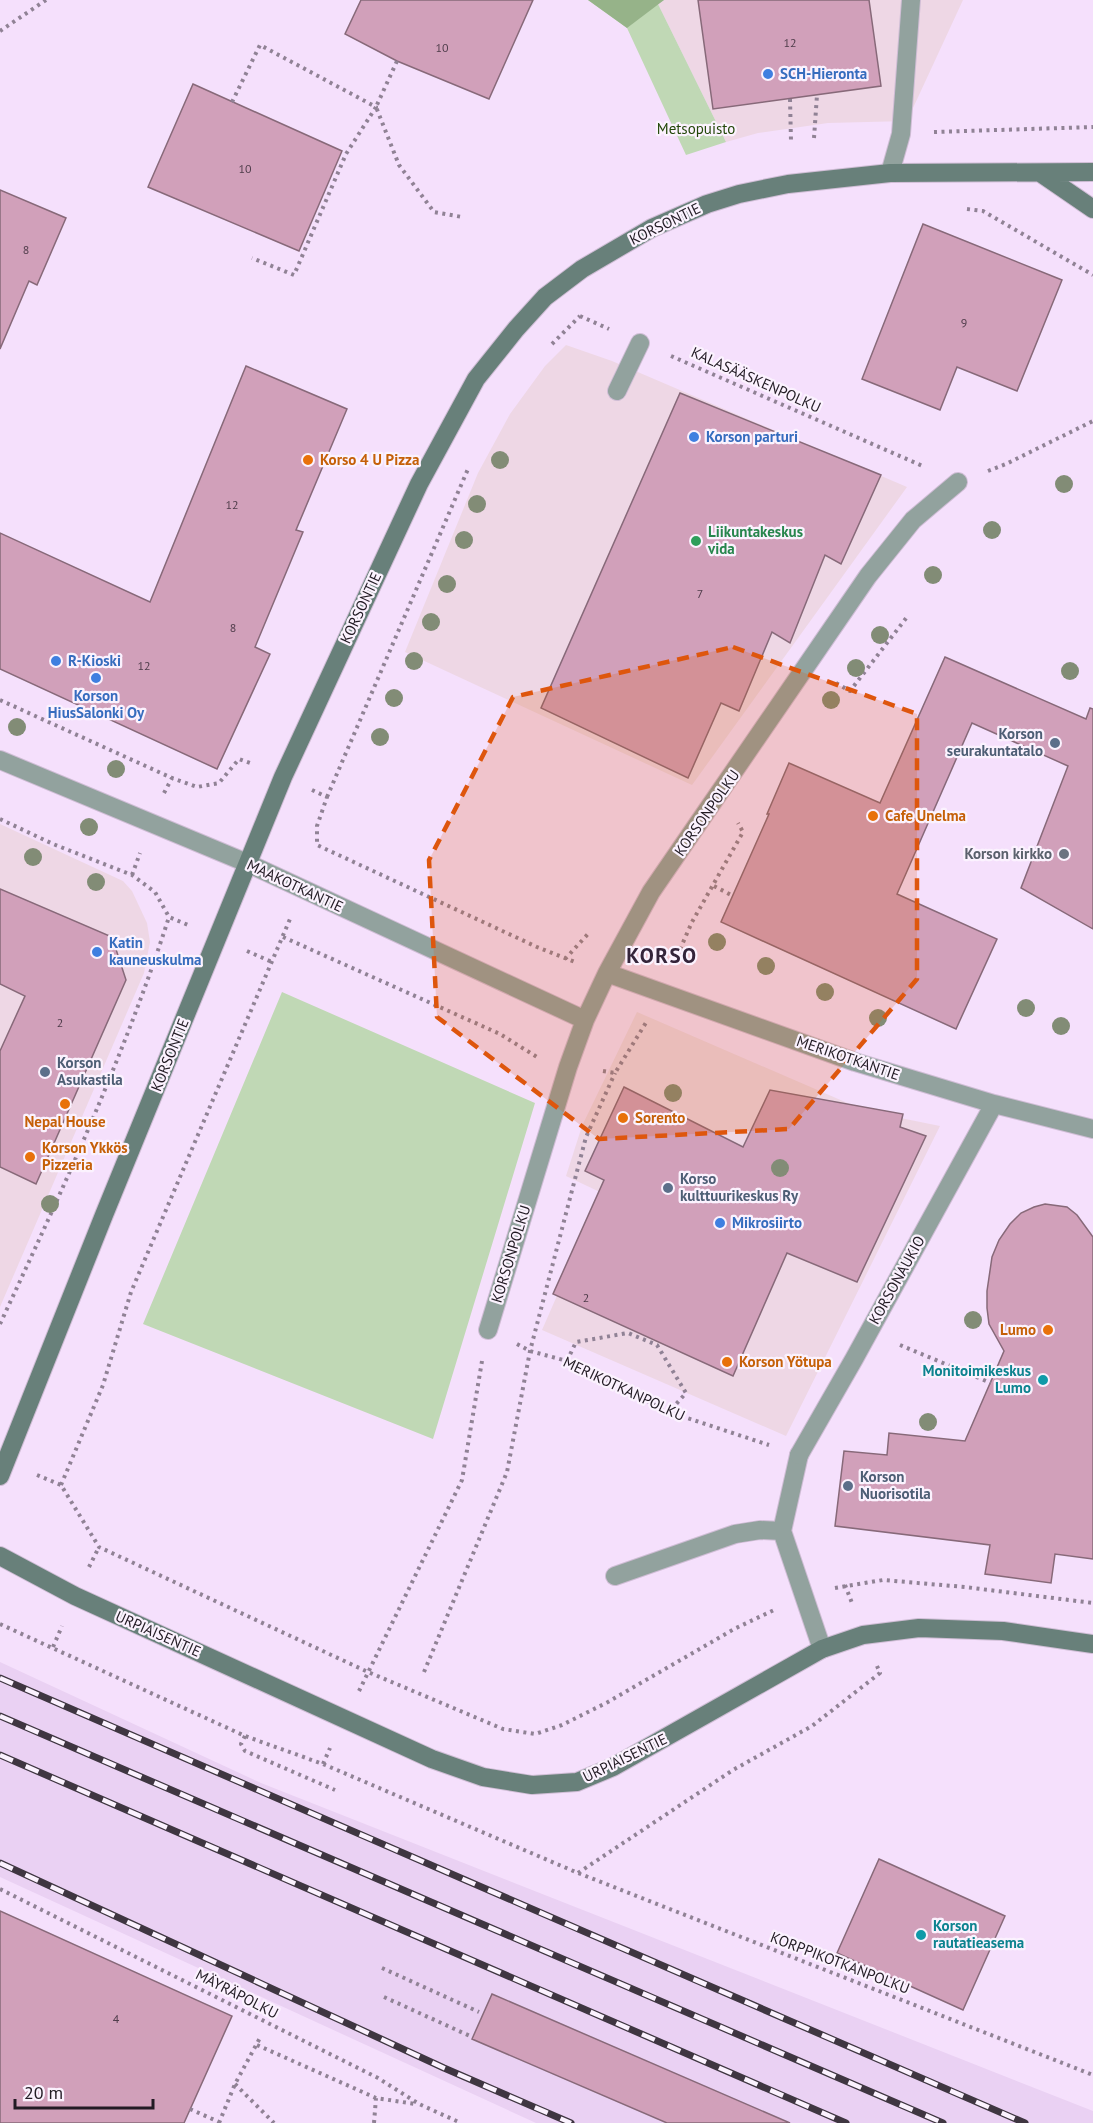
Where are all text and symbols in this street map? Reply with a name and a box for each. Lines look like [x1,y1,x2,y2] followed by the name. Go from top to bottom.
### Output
[783,35,797,50] house number: 12
[435,40,449,55] house number: 10
[780,64,867,83] place label: SCH-Hieronta
[761,67,775,81] marker: SCH-Hieronta
[657,119,735,138] park label: Metsopuisto
[238,161,252,176] house number: 10
[626,198,703,249] street label: KORSONTIE
[23,242,29,257] house number: 8
[961,315,967,330] house number: 9
[688,342,824,417] street label: KALASÄÄSKENPOLKU
[706,427,798,446] place label: Korson parturi
[687,430,701,444] marker: Korson parturi
[320,450,419,469] place label: Korso 4 U Pizza
[301,453,315,467] marker: Korso 4 U Pizza
[225,497,239,512] house number: 12
[707,522,803,558] place label: Liikuntakeskus vida
[689,534,703,548] marker: Liikuntakeskus vida
[336,569,385,647] street label: KORSONTIE
[697,586,703,601] house number: 7
[230,620,236,635] house number: 8
[68,651,121,670] place label: R-Kioski
[49,654,63,668] marker: R-Kioski
[137,658,151,673] house number: 12
[89,671,103,685] marker: Korson HiusSalonki Oy
[48,686,145,722] place label: Korson HiusSalonki Oy
[947,724,1043,760] place label: Korson seurakuntatalo
[1048,736,1062,750] marker: Korson seurakuntatalo
[670,766,743,860] street label: KORSONPOLKU
[885,806,966,825] place label: Cafe Unelma
[866,809,880,823] marker: Cafe Unelma
[964,844,1052,863] place label: Korson kirkko
[1057,847,1071,861] marker: Korson kirkko
[244,855,346,916] street label: MAAKOTKANTIE
[109,933,201,969] place label: Katin kauneuskulma
[626,942,698,969] district label: KORSO
[90,945,104,959] marker: Katin kauneuskulma
[57,1015,63,1030] house number: 2
[146,1016,193,1094] street label: KORSONTIE
[794,1031,902,1084] street label: MERIKOTKANTIE
[57,1053,123,1089] place label: Korson Asukastila
[38,1065,52,1079] marker: Korson Asukastila
[58,1097,72,1111] marker: Nepal House
[635,1108,685,1127] place label: Sorento
[616,1111,630,1125] marker: Sorento
[24,1112,106,1131] place label: Nepal House
[42,1138,128,1174] place label: Korson Ykkös Pizzeria
[23,1150,37,1164] marker: Korson Ykkös Pizzeria
[680,1169,799,1205] place label: Korso kulttuurikeskus Ry
[661,1181,675,1195] marker: Korso kulttuurikeskus Ry
[487,1203,534,1305] street label: KORSONPOLKU
[732,1213,802,1232] place label: Mikrosiirto
[713,1216,727,1230] marker: Mikrosiirto
[864,1232,929,1327] street label: KORSONAUKIO
[583,1290,589,1305] house number: 2
[1000,1320,1036,1339] place label: Lumo
[1041,1323,1055,1337] marker: Lumo
[560,1352,688,1425] street label: MERIKOTKANPOLKU
[739,1352,832,1371] place label: Korson Yötupa
[720,1355,734,1369] marker: Korson Yötupa
[922,1361,1031,1397] place label: Monitoimikeskus Lumo
[1036,1373,1050,1387] marker: Monitoimikeskus Lumo
[860,1467,931,1503] place label: Korson Nuorisotila
[841,1479,855,1493] marker: Korson Nuorisotila
[113,1606,204,1661] street label: URPIAISENTIE
[580,1729,670,1786] street label: URPIAISENTIE
[933,1916,1024,1952] place label: Korson rautatieasema
[768,1927,913,1998] street label: KORPPIKOTKANPOLKU
[914,1928,928,1942] marker: Korson rautatieasema
[193,1965,282,2023] street label: MÄYRÄPOLKU
[113,2011,120,2026] house number: 4
[15,2072,153,2110] scale bar
[24,2081,63,2104] text: 20 m

